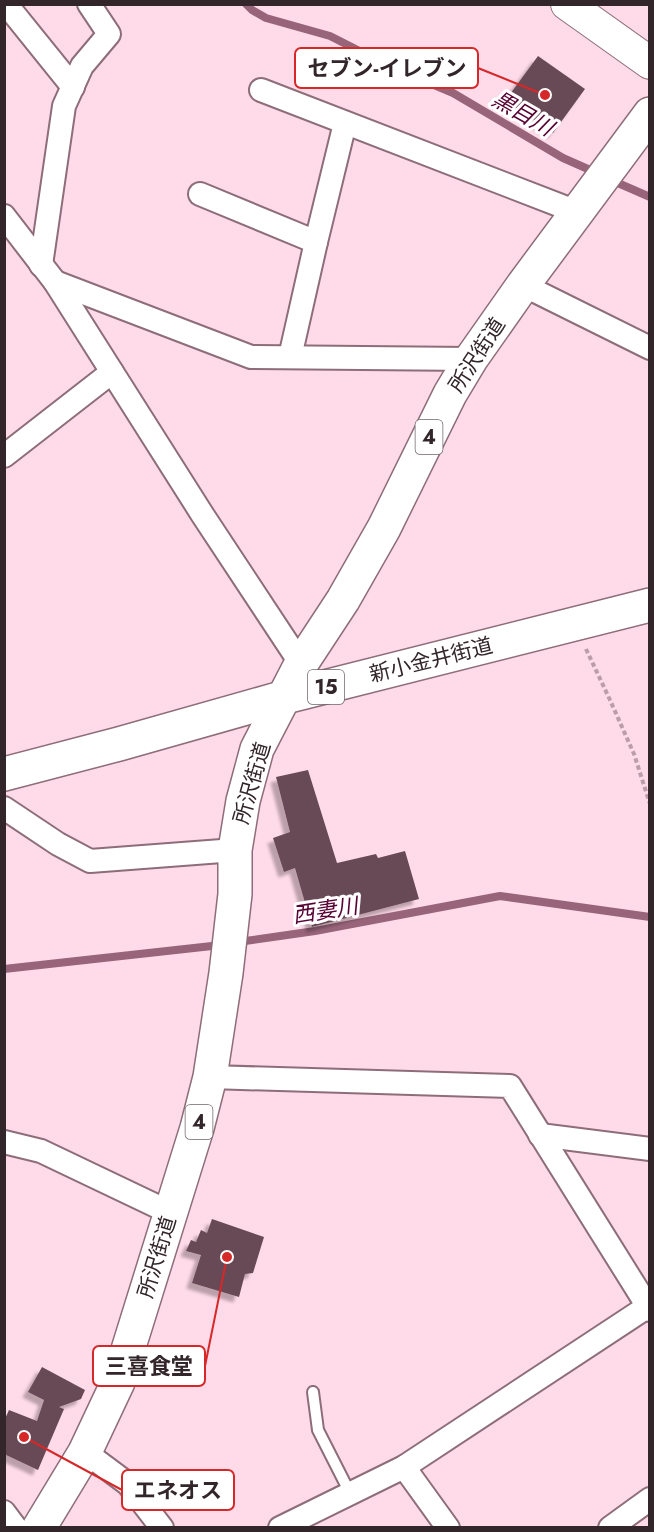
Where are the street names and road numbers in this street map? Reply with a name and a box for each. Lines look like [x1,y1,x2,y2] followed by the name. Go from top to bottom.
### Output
[442,312,512,398] street label: 所沢街道
[416,420,442,454] road number: 4
[366,630,496,690] street label: 新小金井街道
[308,670,344,704] road number: 15
[226,738,278,828] street label: 所沢街道
[186,1105,212,1139] road number: 4
[130,1212,184,1302] street label: 所沢街道

